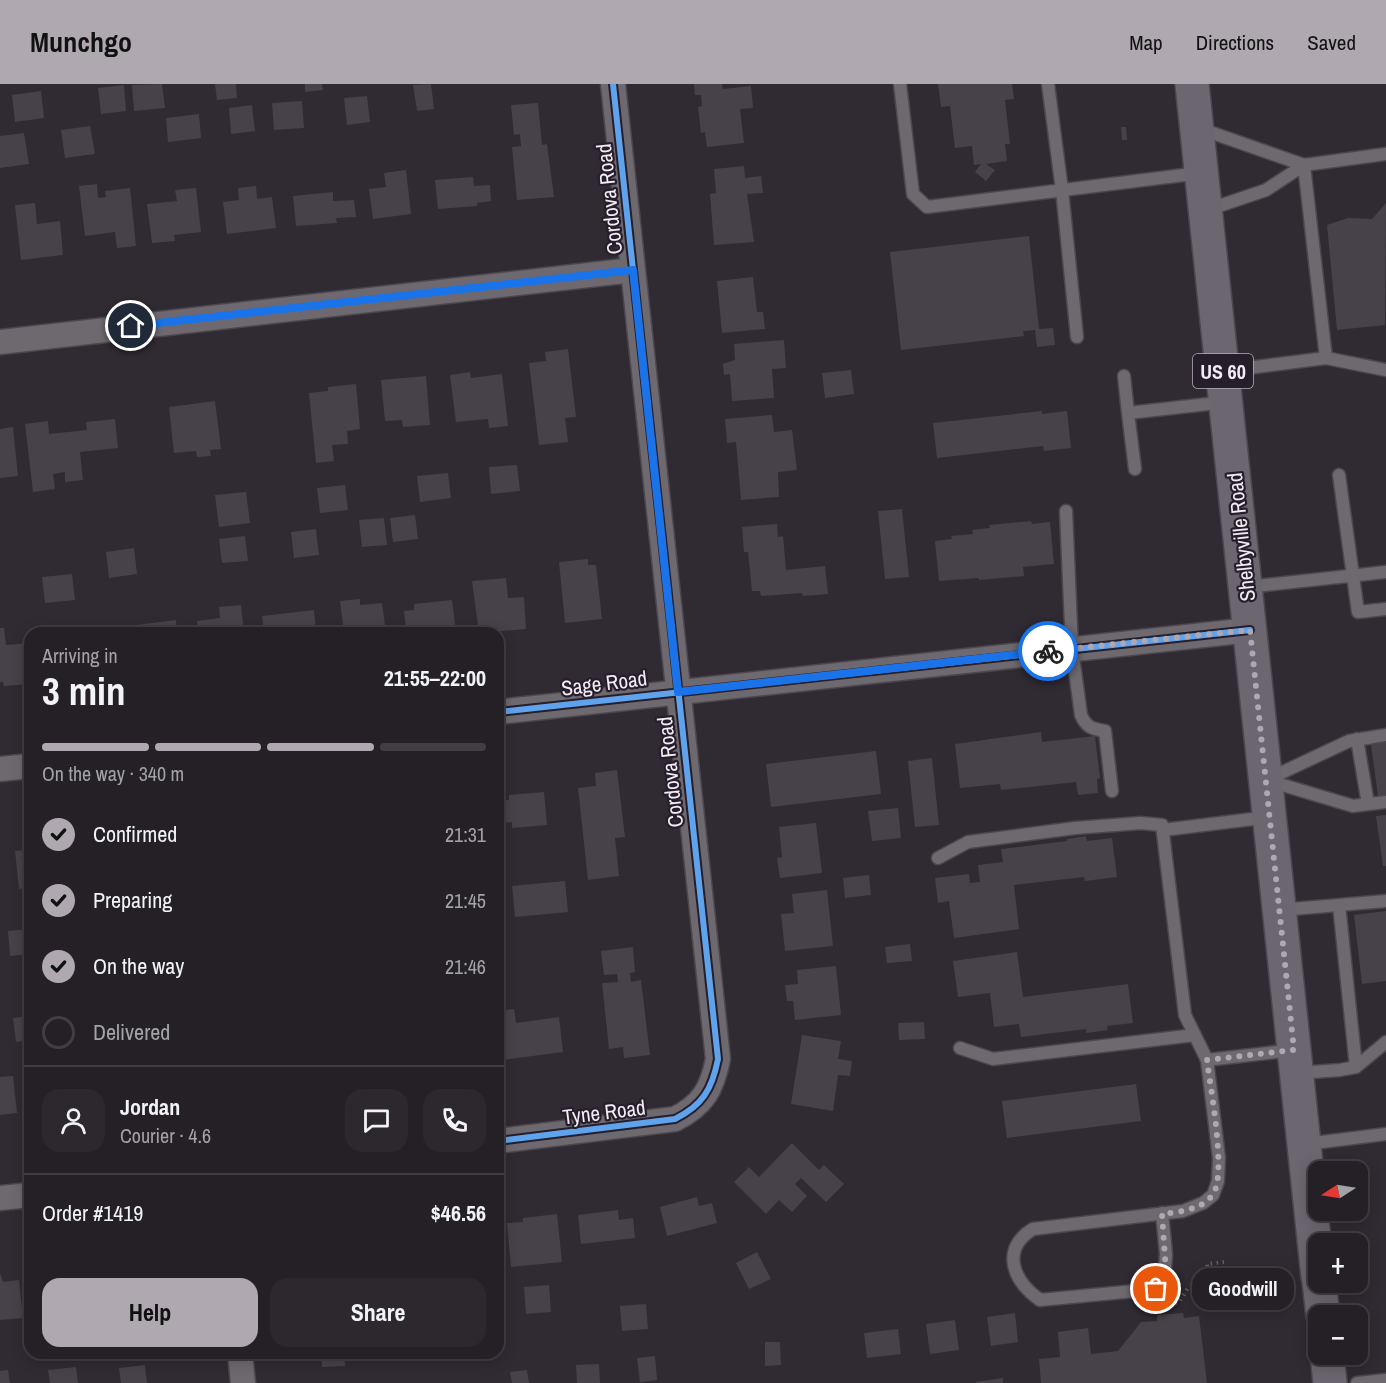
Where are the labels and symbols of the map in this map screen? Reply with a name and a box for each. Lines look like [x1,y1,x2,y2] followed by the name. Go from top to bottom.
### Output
[589,142,629,256] street label: Cordova Road
[105,300,156,351] pin
[1193,354,1253,388] road number: US 60
[1220,471,1262,603] street label: Shelbyville Road
[1018,621,1078,681] courier
[559,663,649,703] street label: Sage Road
[650,715,690,829] street label: Cordova Road
[561,1093,647,1131] street label: Tyne Road
[1308,1161,1368,1221] north arrow
[1130,1263,1181,1314] pin
[1192,1268,1294,1310] callout: Goodwill

